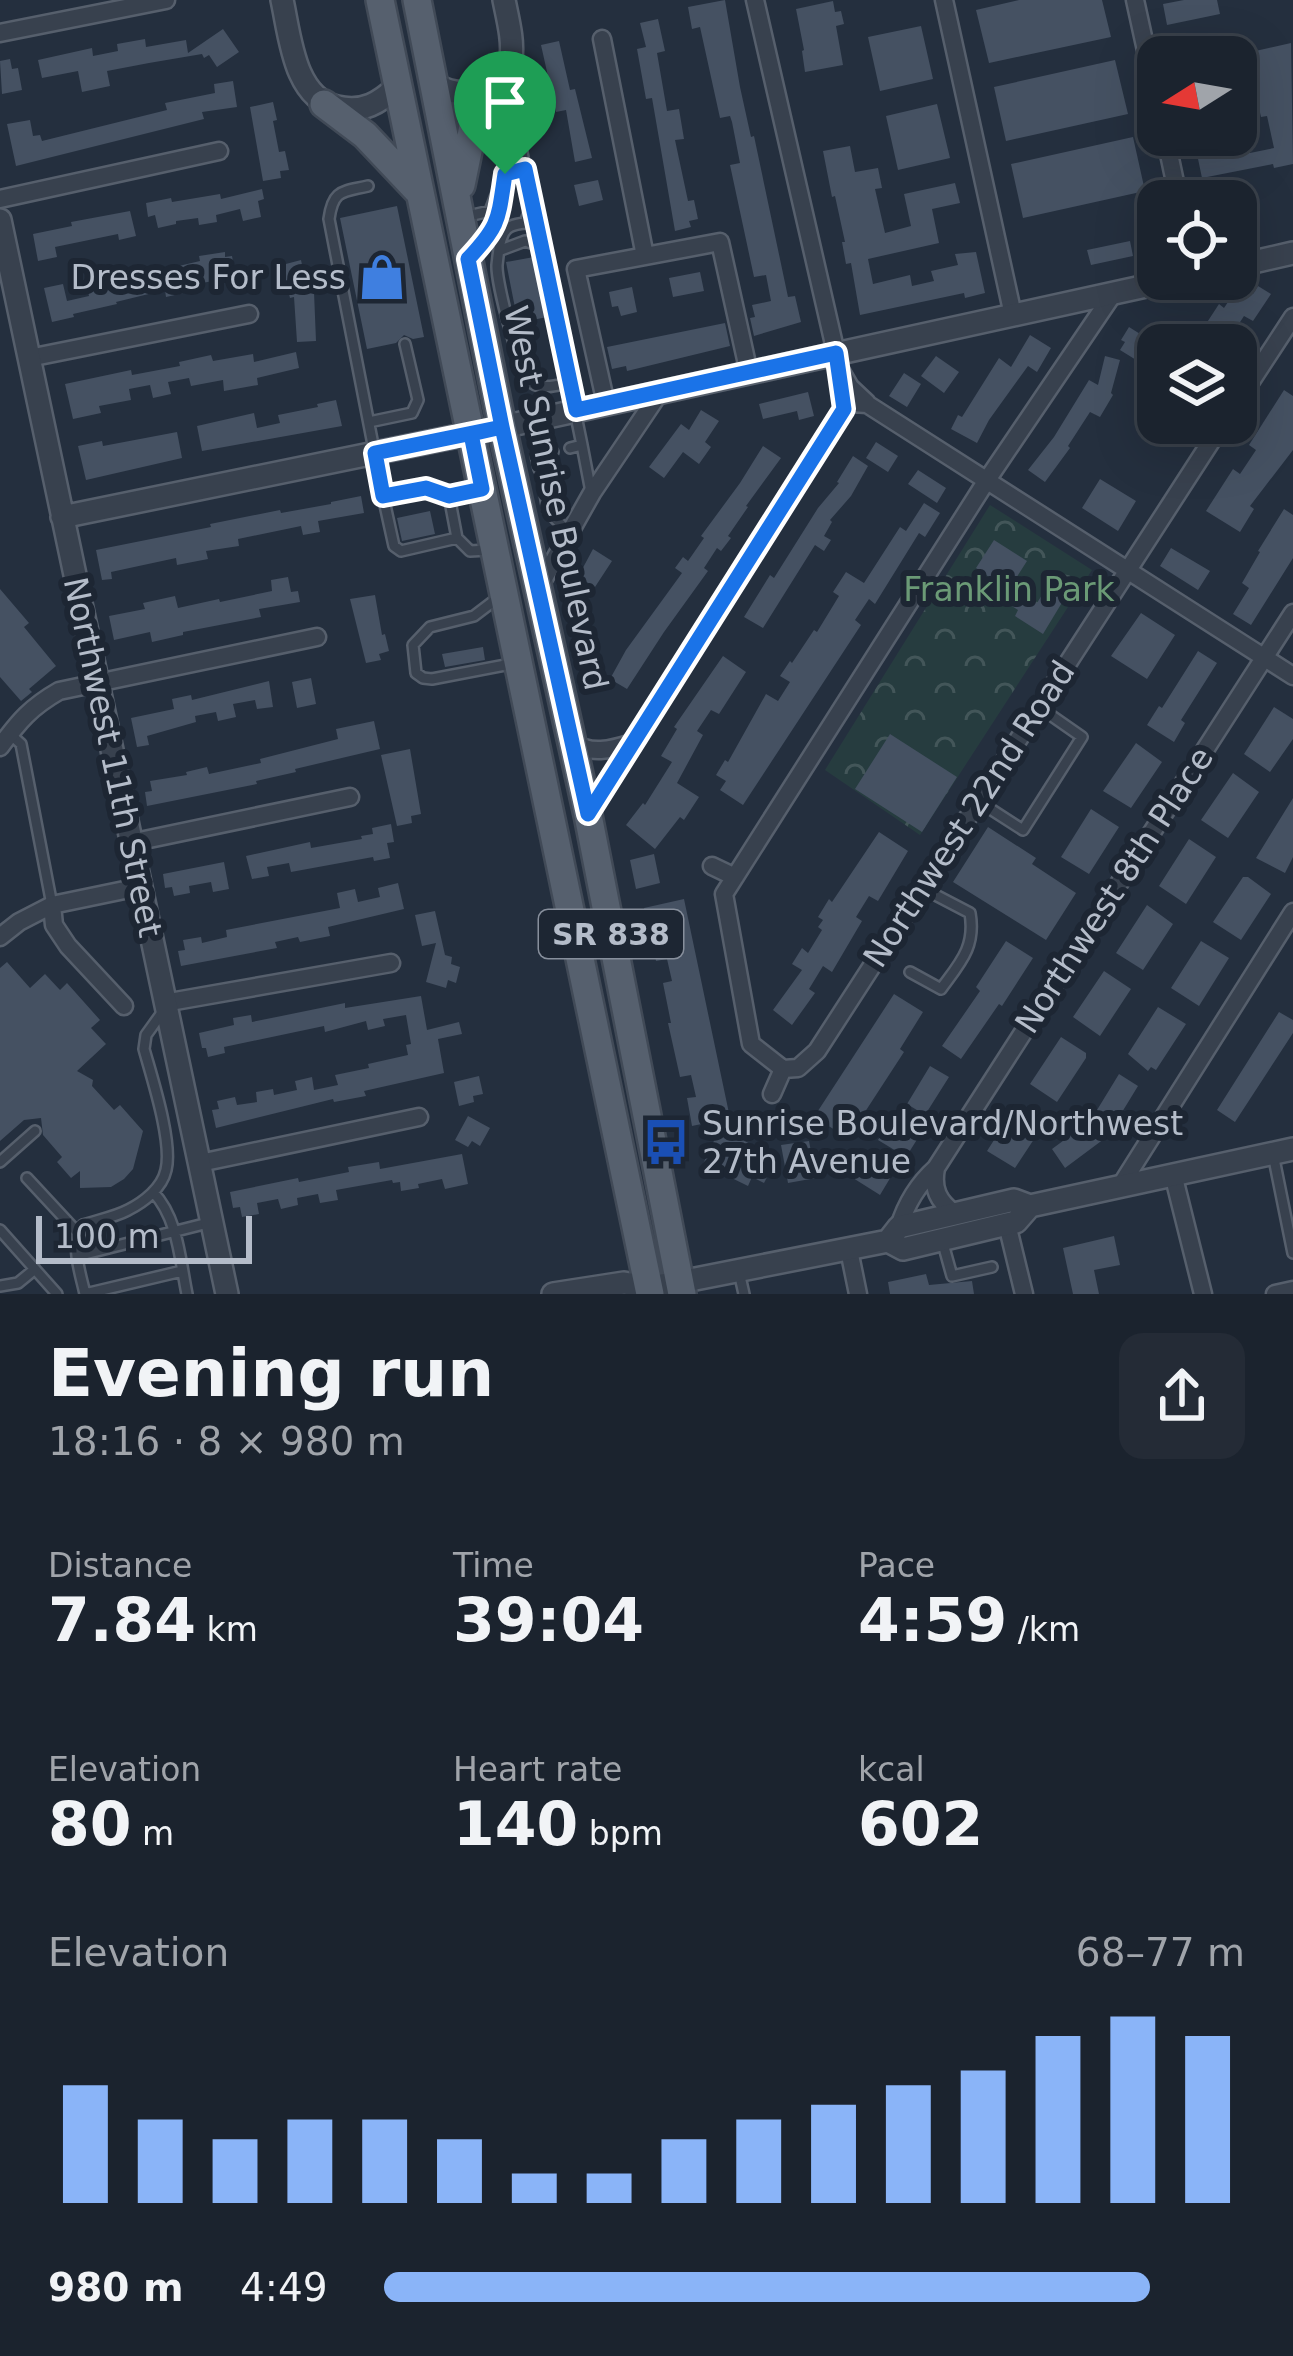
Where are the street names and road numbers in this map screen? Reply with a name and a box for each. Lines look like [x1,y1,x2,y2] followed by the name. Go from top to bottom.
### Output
[496,302,616,694] street label: West Sunrise Boulevard
[56,574,170,941] street label: Northwest 11th Street
[855,654,1083,974] street label: Northwest 22nd Road
[1007,740,1221,1040] street label: Northwest 8th Place
[539,910,683,958] road number: SR 838

